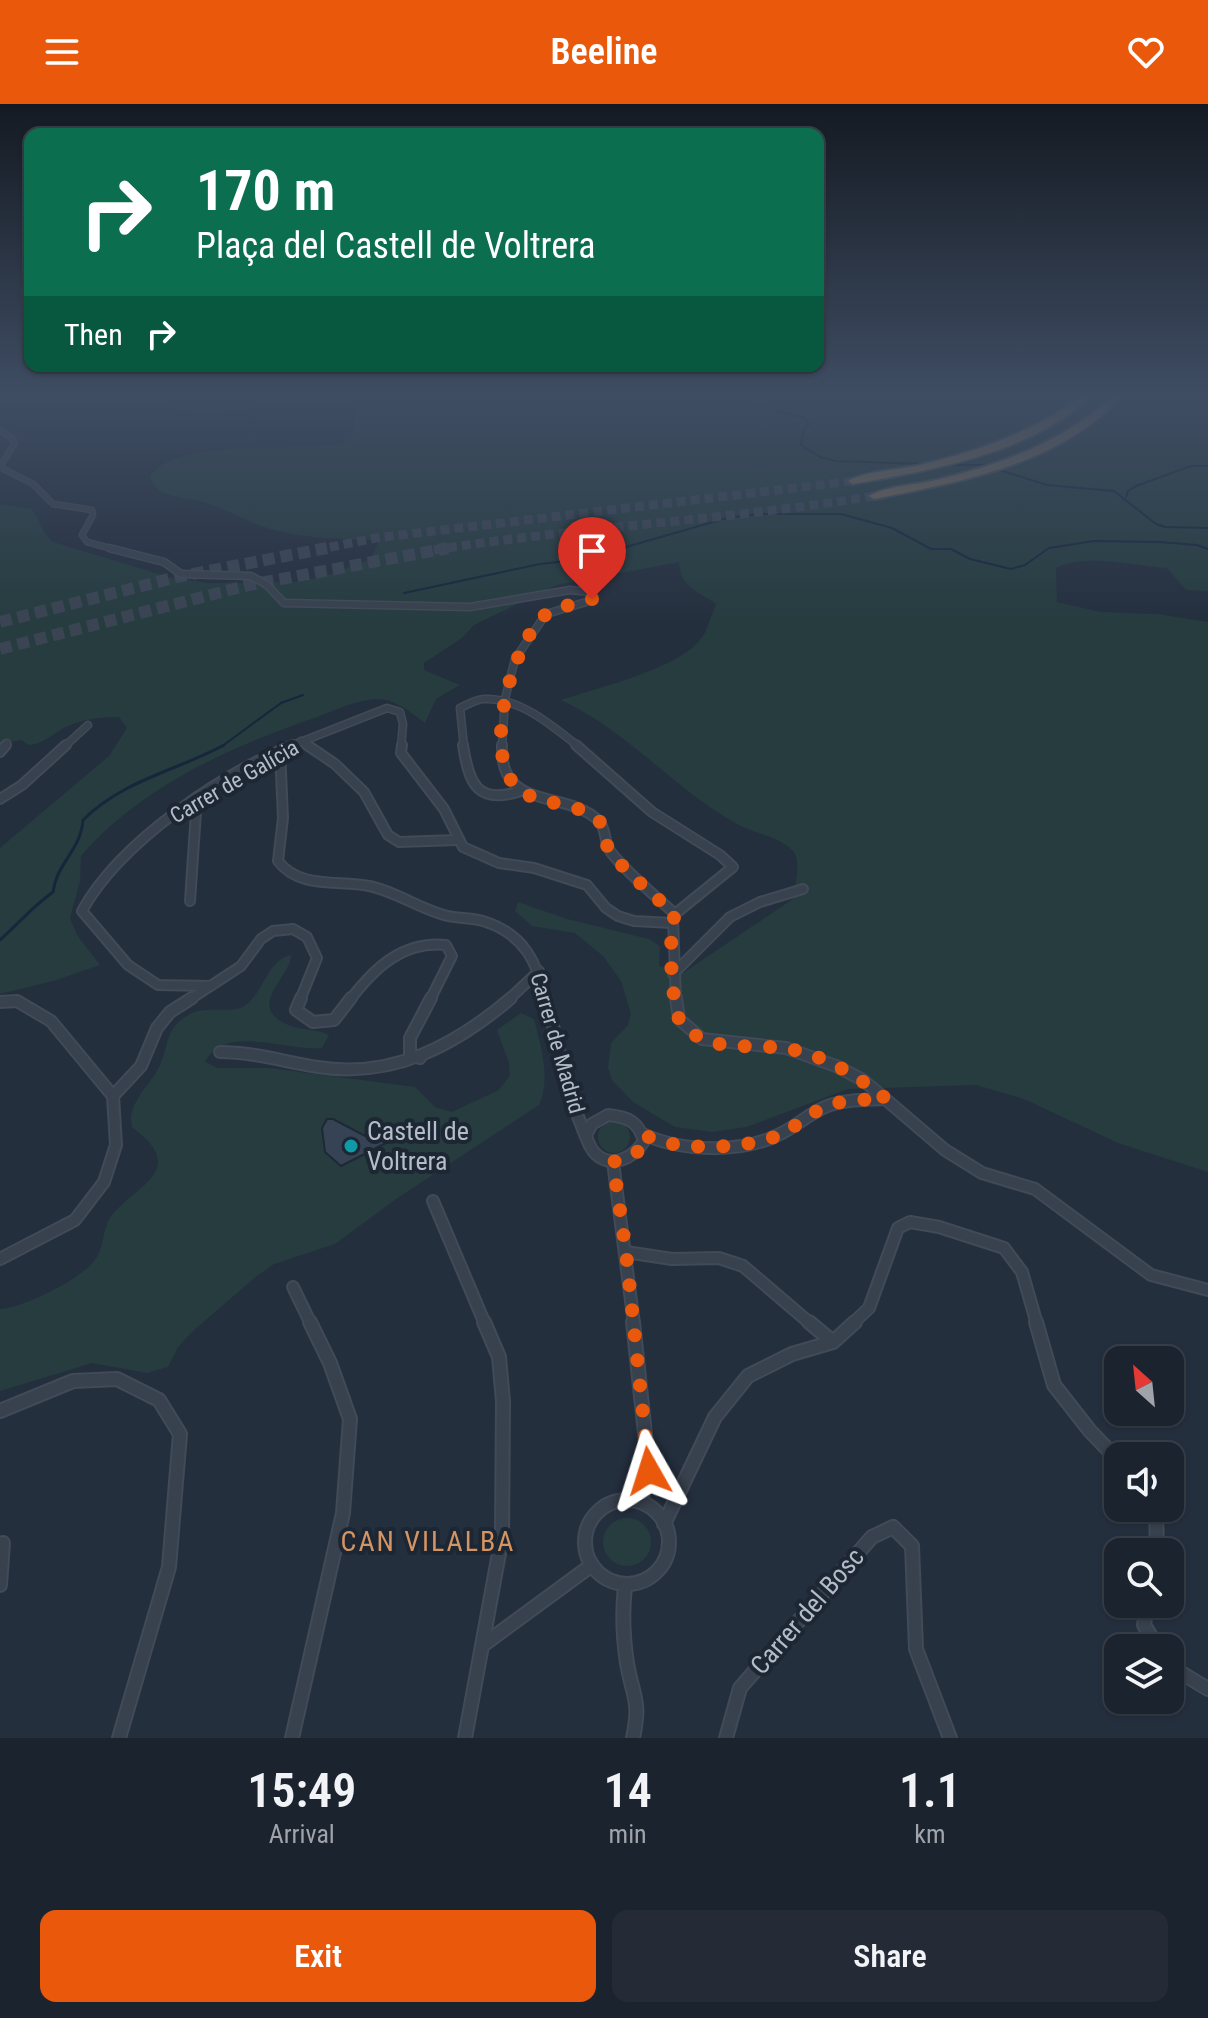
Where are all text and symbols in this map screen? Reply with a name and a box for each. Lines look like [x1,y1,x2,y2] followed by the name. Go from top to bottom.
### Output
[40,30,84,74] icon: menu
[1124,30,1168,74] icon: heart
[551,31,657,73] text: Beeline
[196,158,335,224] text: 170 m
[64,160,168,264] icon: right
[196,225,596,267] text: Plaça del Castell de Voltrera
[139,312,183,356] icon: right
[64,317,123,352] text: Then
[558,517,626,599] pin
[570,529,614,573] icon: arrive
[166,735,303,828] street label: Carrer de Galícia
[525,970,590,1116] street label: Carrer de Madrid
[367,1116,469,1176] place label: Castell de Voltrera
[342,1137,360,1155] marker: Castell de Voltrera
[1104,1346,1184,1426] north arrow
[1104,1346,1184,1714] map controls
[607,1429,691,1513] position arrow
[1104,1442,1184,1522] button: sound
[341,1525,515,1558] district label: CAN VILALBA
[1104,1538,1184,1618] button: search
[744,1542,870,1680] street label: Carrer del Bosc
[1104,1634,1184,1714] button: layers
[247,1762,356,1819] text: 15:49
[604,1762,652,1819] text: 14
[899,1762,961,1819] text: 1.1
[269,1819,335,1849] text: Arrival
[609,1819,647,1849] text: min
[914,1819,946,1849] text: km
[40,1910,596,2002] button: Exit
[612,1910,1168,2002] button: Share

